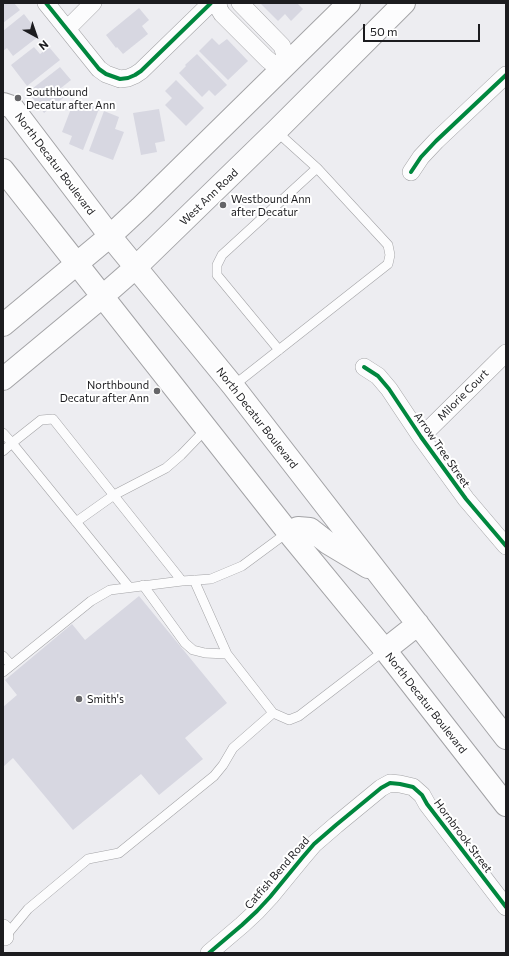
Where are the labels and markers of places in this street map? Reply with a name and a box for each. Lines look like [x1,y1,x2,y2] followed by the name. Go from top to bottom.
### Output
[26,85,115,111] place label: Southbound Decatur after Ann
[13,93,23,103] marker: Southbound Decatur after Ann
[231,192,311,218] place label: Westbound Ann after Decatur
[218,200,228,210] marker: Westbound Ann after Decatur
[60,378,149,404] place label: Northbound Decatur after Ann
[152,386,162,396] marker: Northbound Decatur after Ann
[87,692,124,706] place label: Smith's
[74,694,84,704] marker: Smith's

